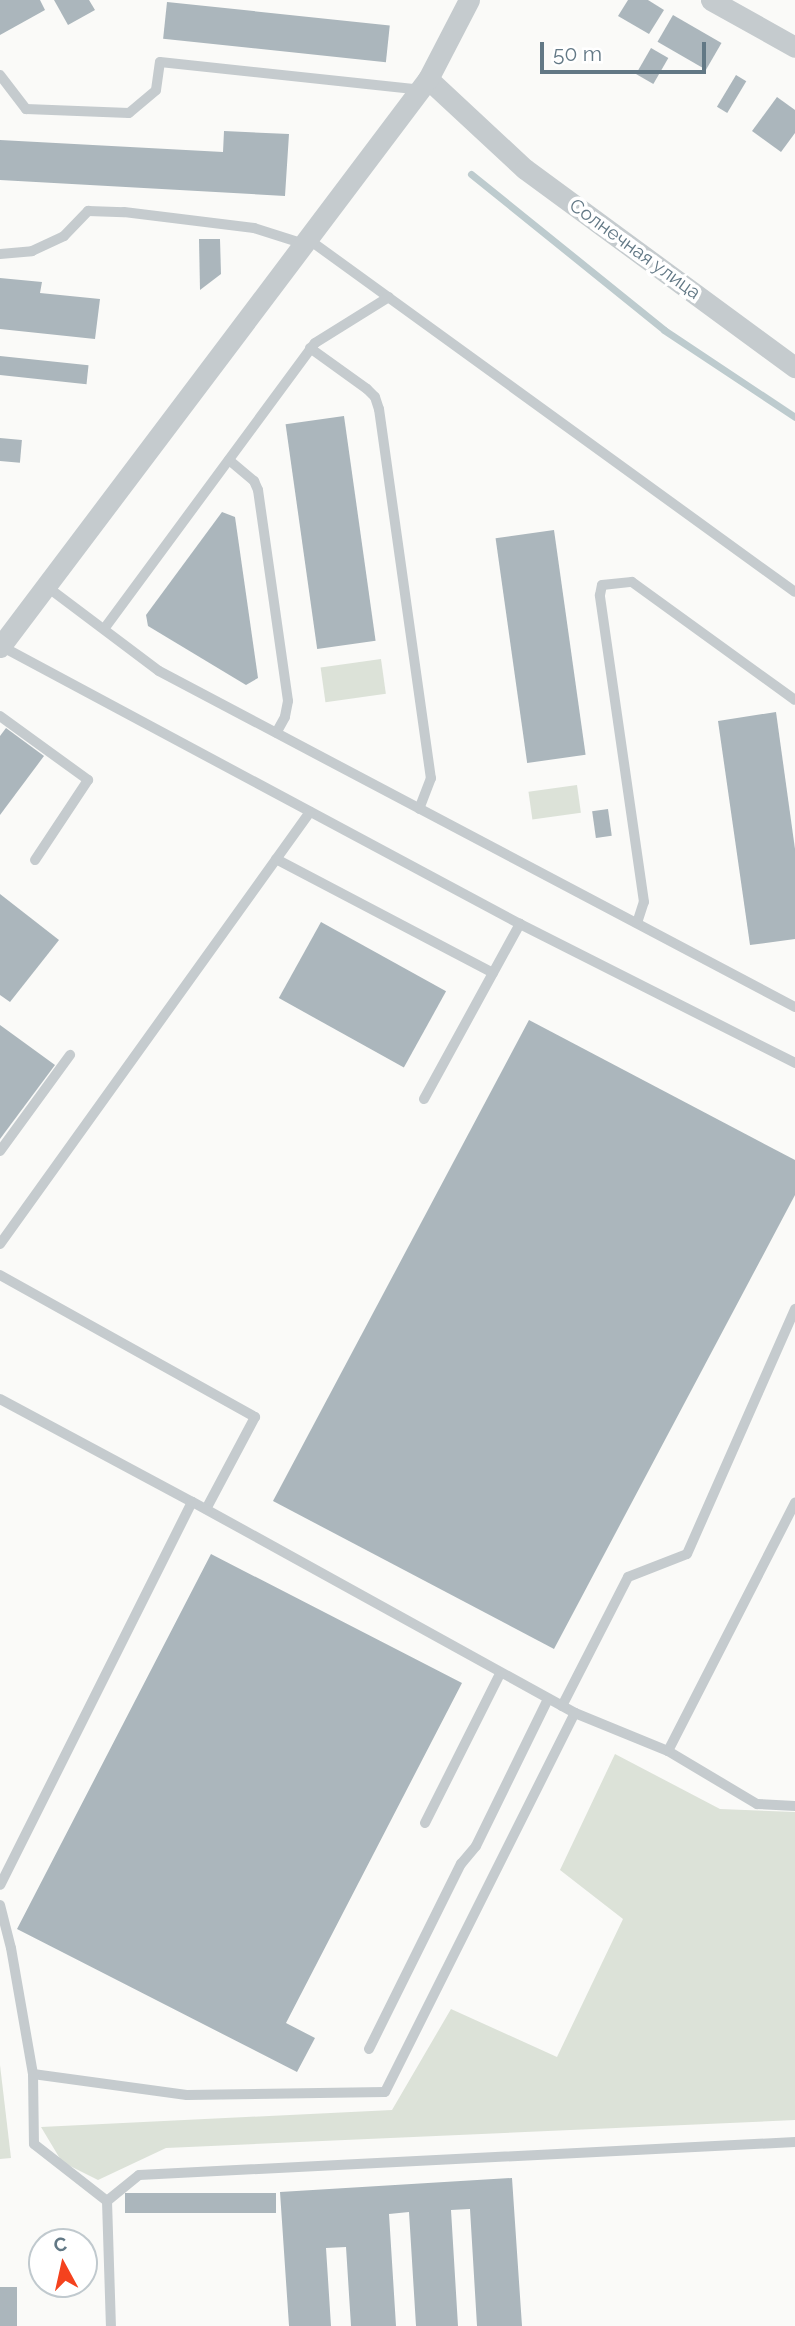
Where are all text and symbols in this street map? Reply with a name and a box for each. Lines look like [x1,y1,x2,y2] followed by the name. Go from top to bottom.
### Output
[543,28,709,72] scale bar
[553,41,602,66] text: 50 m
[565,194,705,304] street label: Солнечная улица
[28,2228,98,2298] north arrow
[52,2232,68,2256] text: С

